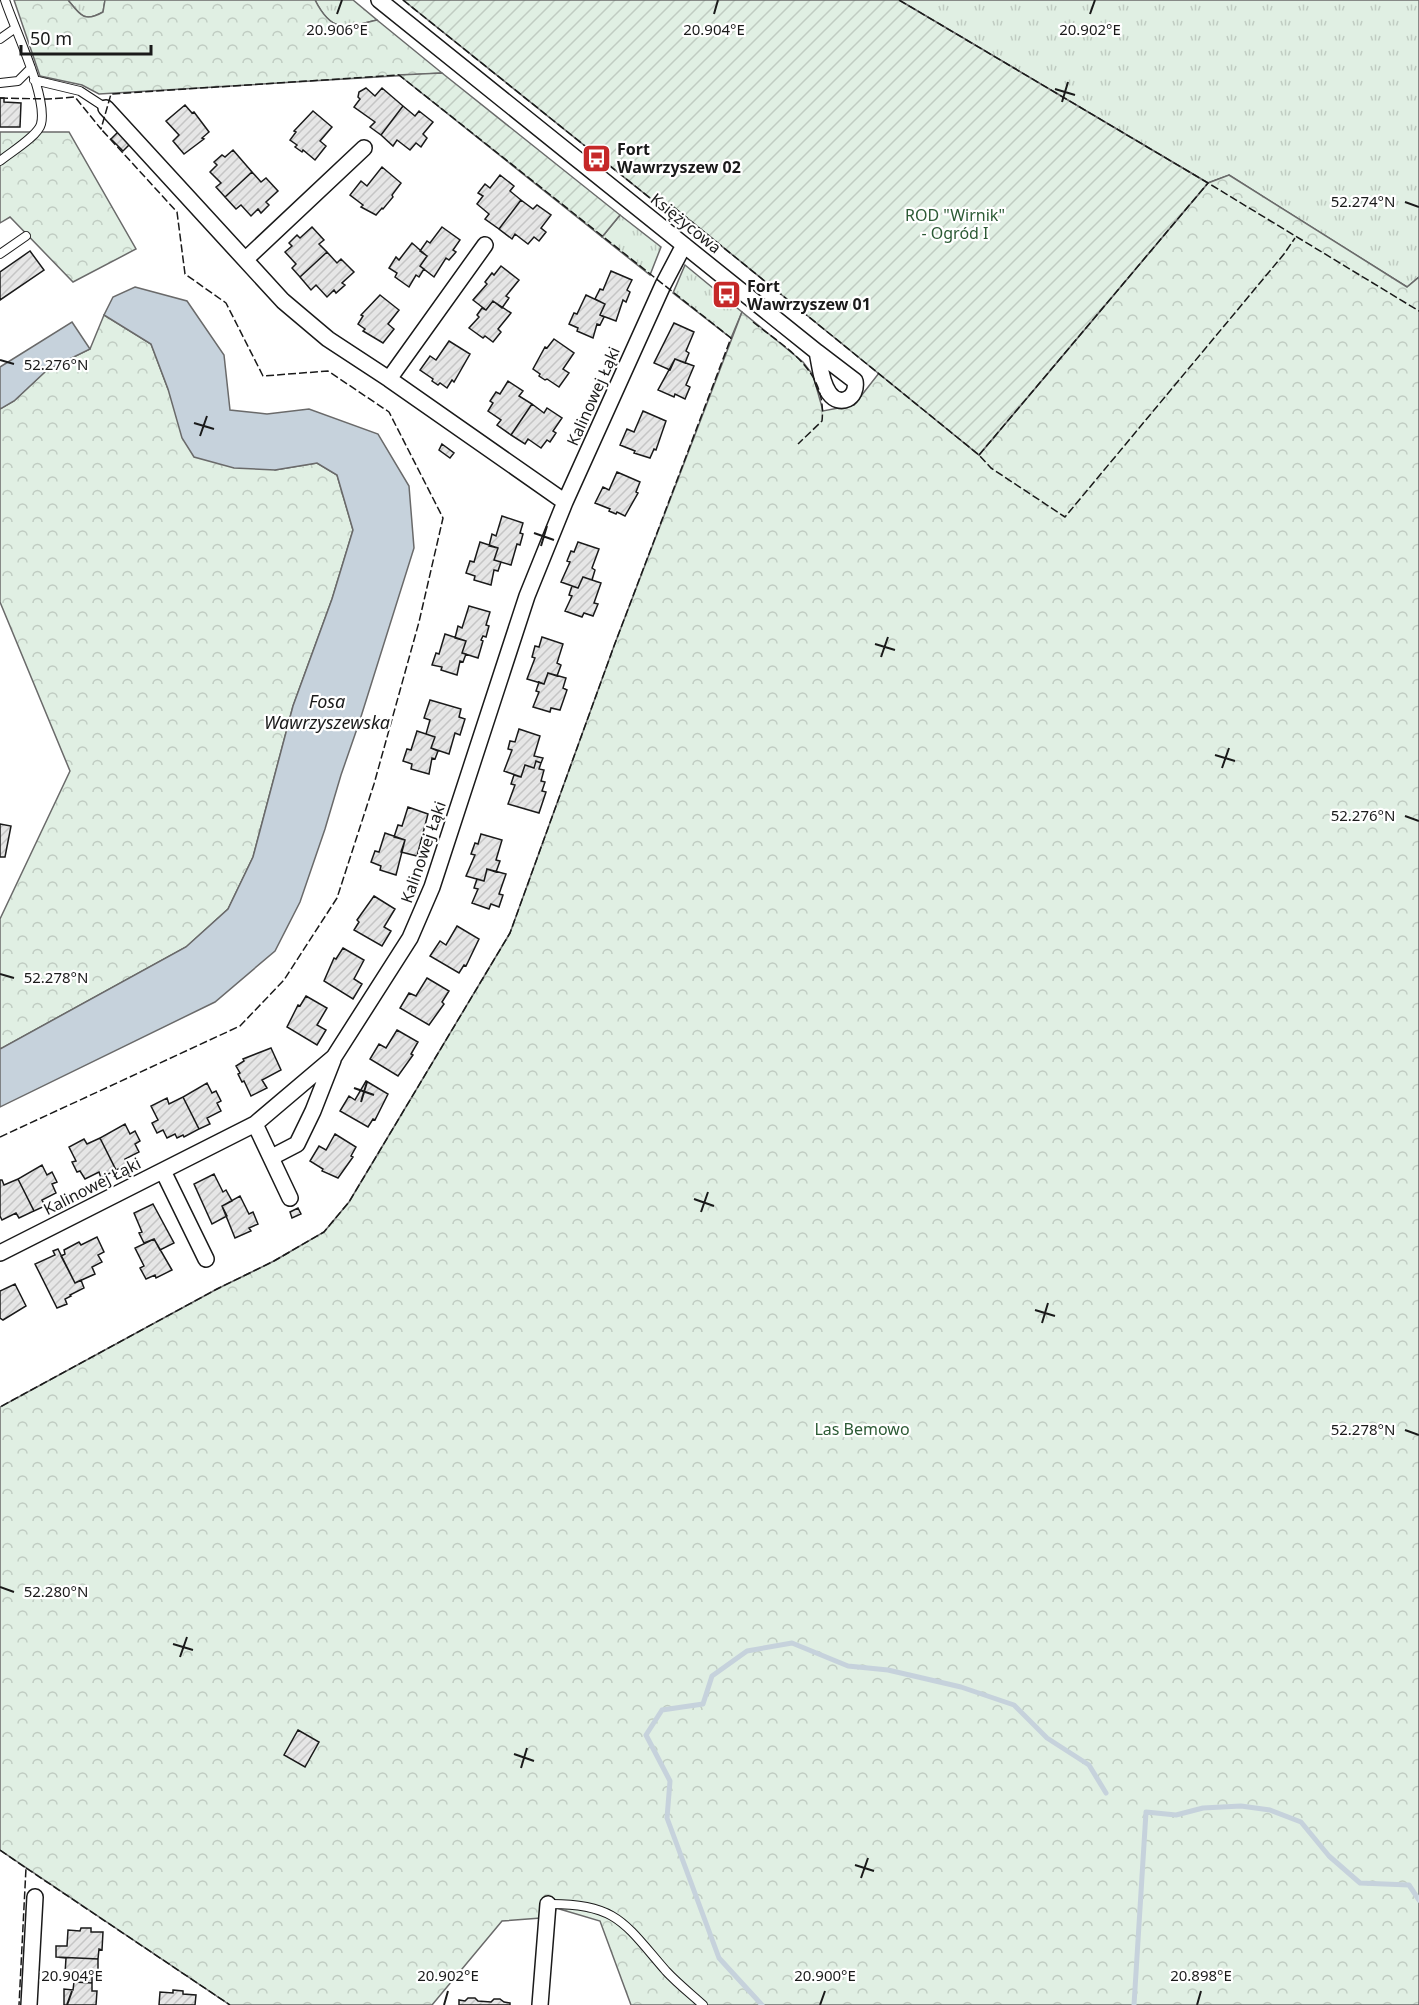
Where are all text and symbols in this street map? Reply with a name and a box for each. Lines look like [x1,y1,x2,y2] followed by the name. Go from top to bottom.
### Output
[21,18,152,56] scale bar
[306,19,368,39] text: 20.906°E
[683,19,745,39] text: 20.904°E
[1059,19,1121,39] text: 20.902°E
[30,26,72,50] text: 50 m
[617,138,741,178] place label: Fort Wawrzyszew 02
[580,142,612,174] bus stop icon: Fort Wawrzyszew 02
[646,188,726,258] street label: Księżycowa
[1331,191,1395,211] text: 52.274°N
[905,204,1005,244] park label: ROD "Wirnik" - Ogród I
[747,275,871,315] place label: Fort Wawrzyszew 01
[710,279,742,311] bus stop icon: Fort Wawrzyszew 01
[561,343,625,449] street label: Kalinowej Łąki
[24,354,88,374] text: 52.276°N
[264,689,390,734] water label: Fosa Wawrzyszewska
[395,798,451,906] street label: Kalinowej Łąki
[1331,805,1395,825] text: 52.276°N
[24,967,88,987] text: 52.278°N
[40,1152,144,1220] street label: Kalinowej Łąki
[814,1418,910,1440] park label: Las Bemowo
[1331,1419,1395,1439] text: 52.278°N
[24,1581,88,1601] text: 52.280°N
[41,1965,103,1985] text: 20.904°E
[417,1965,479,1985] text: 20.902°E
[794,1965,856,1985] text: 20.900°E
[1170,1965,1232,1985] text: 20.898°E

